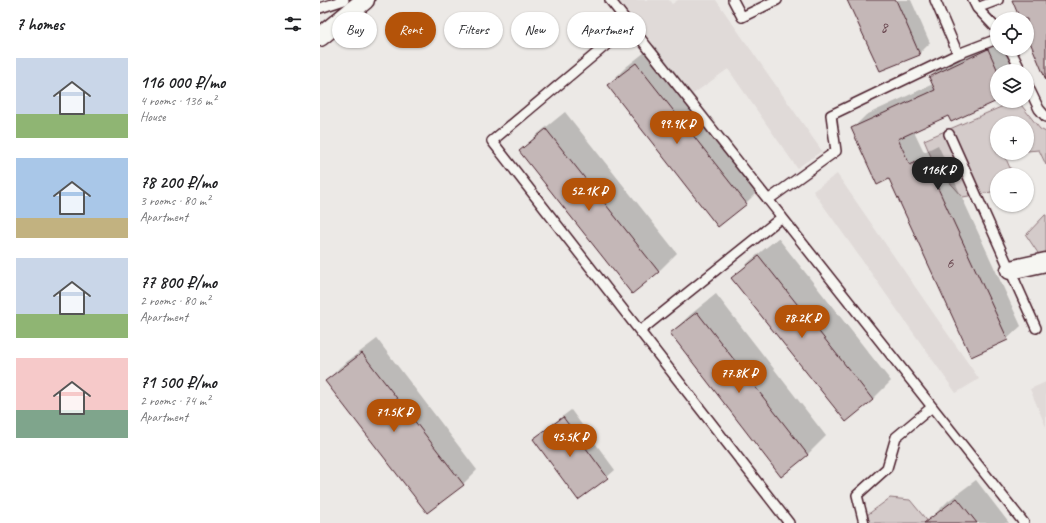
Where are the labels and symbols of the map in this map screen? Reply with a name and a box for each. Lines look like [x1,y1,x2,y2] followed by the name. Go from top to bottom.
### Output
[881,18,889,37] house number: 8
[640,111,714,145] pin: 99.9K ₽
[905,157,971,191] pin: 116K ₽
[552,178,626,212] pin: 52.1K ₽
[947,254,955,273] house number: 6
[765,305,839,339] pin: 78.2K ₽
[702,360,776,394] pin: 77.8K ₽
[357,399,431,433] pin: 71.5K ₽
[533,424,607,458] pin: 45.5K ₽

